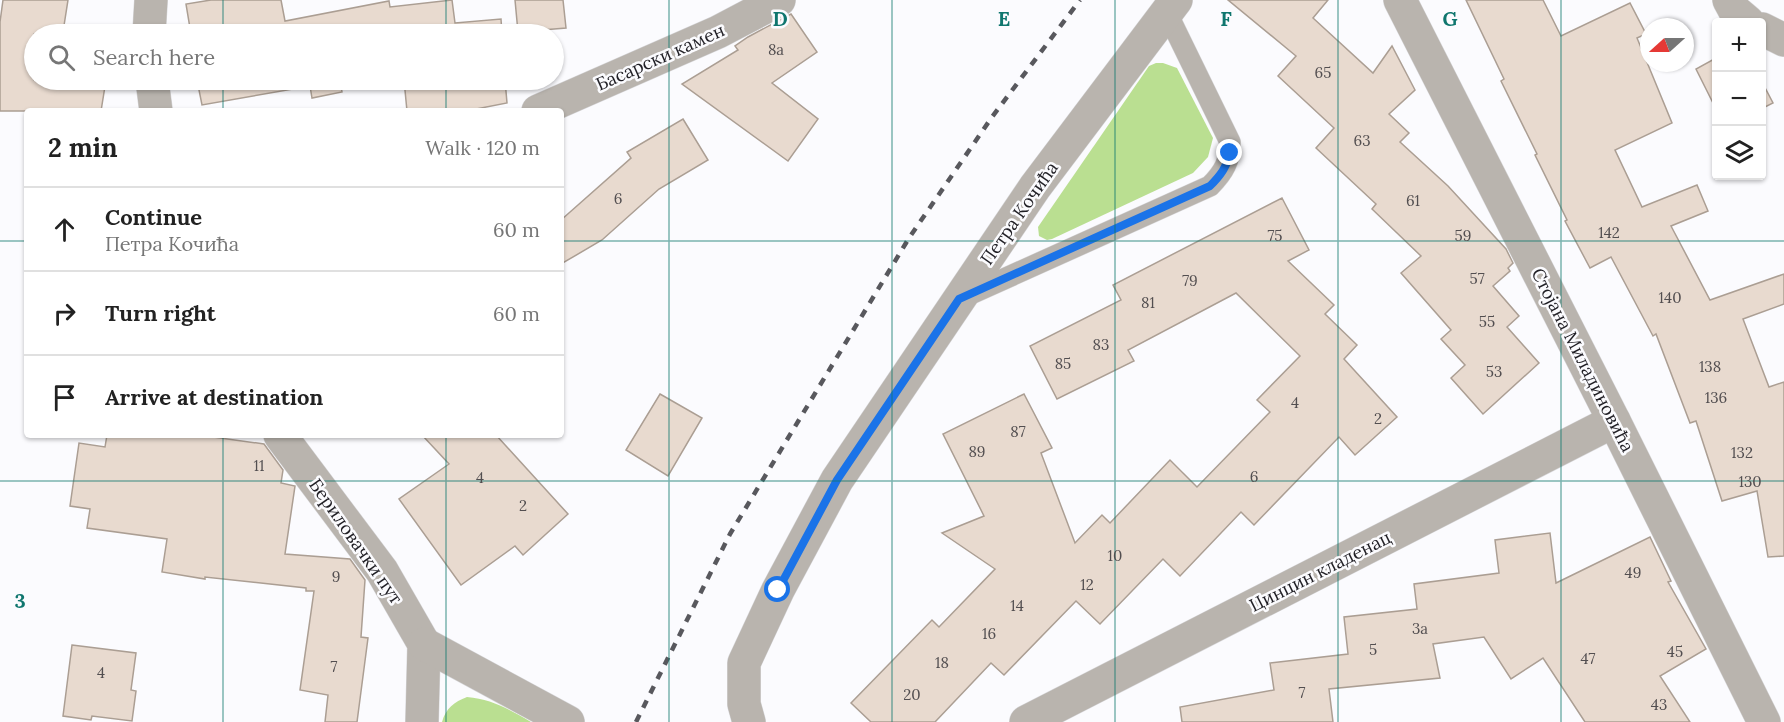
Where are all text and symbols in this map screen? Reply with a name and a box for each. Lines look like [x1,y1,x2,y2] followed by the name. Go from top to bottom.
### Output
[772,6,788,31] text: D
[998,6,1010,31] text: E
[1220,6,1232,31] text: F
[1442,6,1458,31] text: G
[592,18,728,96] street label: Басарски камен
[1640,18,1694,72] north arrow
[1712,18,1766,180] map controls
[1712,18,1766,72] button: +
[24,24,564,90] search box
[768,40,784,59] house number: 8a
[45,41,78,74] icon: search
[93,43,215,71] text: Search here
[1315,63,1331,82] house number: 65
[1712,72,1766,126] button: −
[1712,126,1766,180] button: layers
[48,131,118,164] text: 2 min
[1353,131,1371,150] house number: 63
[425,135,540,160] text: Walk · 120 m
[1216,139,1242,165] route end
[975,157,1063,269] street label: Петра Кочића
[614,189,622,208] house number: 6
[1406,191,1420,210] house number: 61
[105,203,202,231] text: Continue
[48,213,81,246] icon: ahead
[493,217,540,242] text: 60 m
[1598,223,1620,242] house number: 142
[1267,226,1283,245] house number: 75
[1455,226,1471,245] house number: 59
[105,231,239,256] text: Петра Кочића
[1527,264,1639,456] street label: Стојана Миладиновића
[1469,269,1485,288] house number: 57
[1182,271,1198,290] house number: 79
[1659,288,1681,307] house number: 140
[1141,293,1155,312] house number: 81
[48,297,81,330] icon: right
[105,299,216,327] text: Turn right
[493,301,540,326] text: 60 m
[1479,312,1495,331] house number: 55
[1093,335,1109,354] house number: 83
[1055,354,1071,373] house number: 85
[1699,357,1721,376] house number: 138
[1486,362,1502,381] house number: 53
[48,381,81,414] icon: arrive
[105,383,323,411] text: Arrive at destination
[1705,388,1727,407] house number: 136
[1291,393,1299,412] house number: 4
[1374,409,1382,428] house number: 2
[1010,422,1026,441] house number: 87
[969,442,986,461] house number: 89
[1731,443,1753,462] house number: 132
[254,456,264,475] house number: 11
[1250,467,1258,486] house number: 6
[476,468,484,487] house number: 4
[1738,472,1762,491] house number: 130
[304,474,408,608] street label: Бериловачки пут
[519,496,527,515] house number: 2
[1245,525,1395,617] street label: Цинцин кладенац
[1108,546,1122,565] house number: 10
[1625,563,1641,582] house number: 49
[332,567,340,586] house number: 9
[1080,575,1094,594] house number: 12
[764,576,790,602] route start
[14,588,26,613] text: 3
[1010,596,1024,615] house number: 14
[1412,619,1428,638] house number: 3a
[982,624,996,643] house number: 16
[1369,640,1377,659] house number: 5
[1667,642,1683,661] house number: 45
[1580,649,1596,668] house number: 47
[935,653,949,672] house number: 18
[331,657,338,676] house number: 7
[97,663,105,682] house number: 4
[1299,683,1306,702] house number: 7
[903,685,921,704] house number: 20
[1651,695,1667,714] house number: 43

